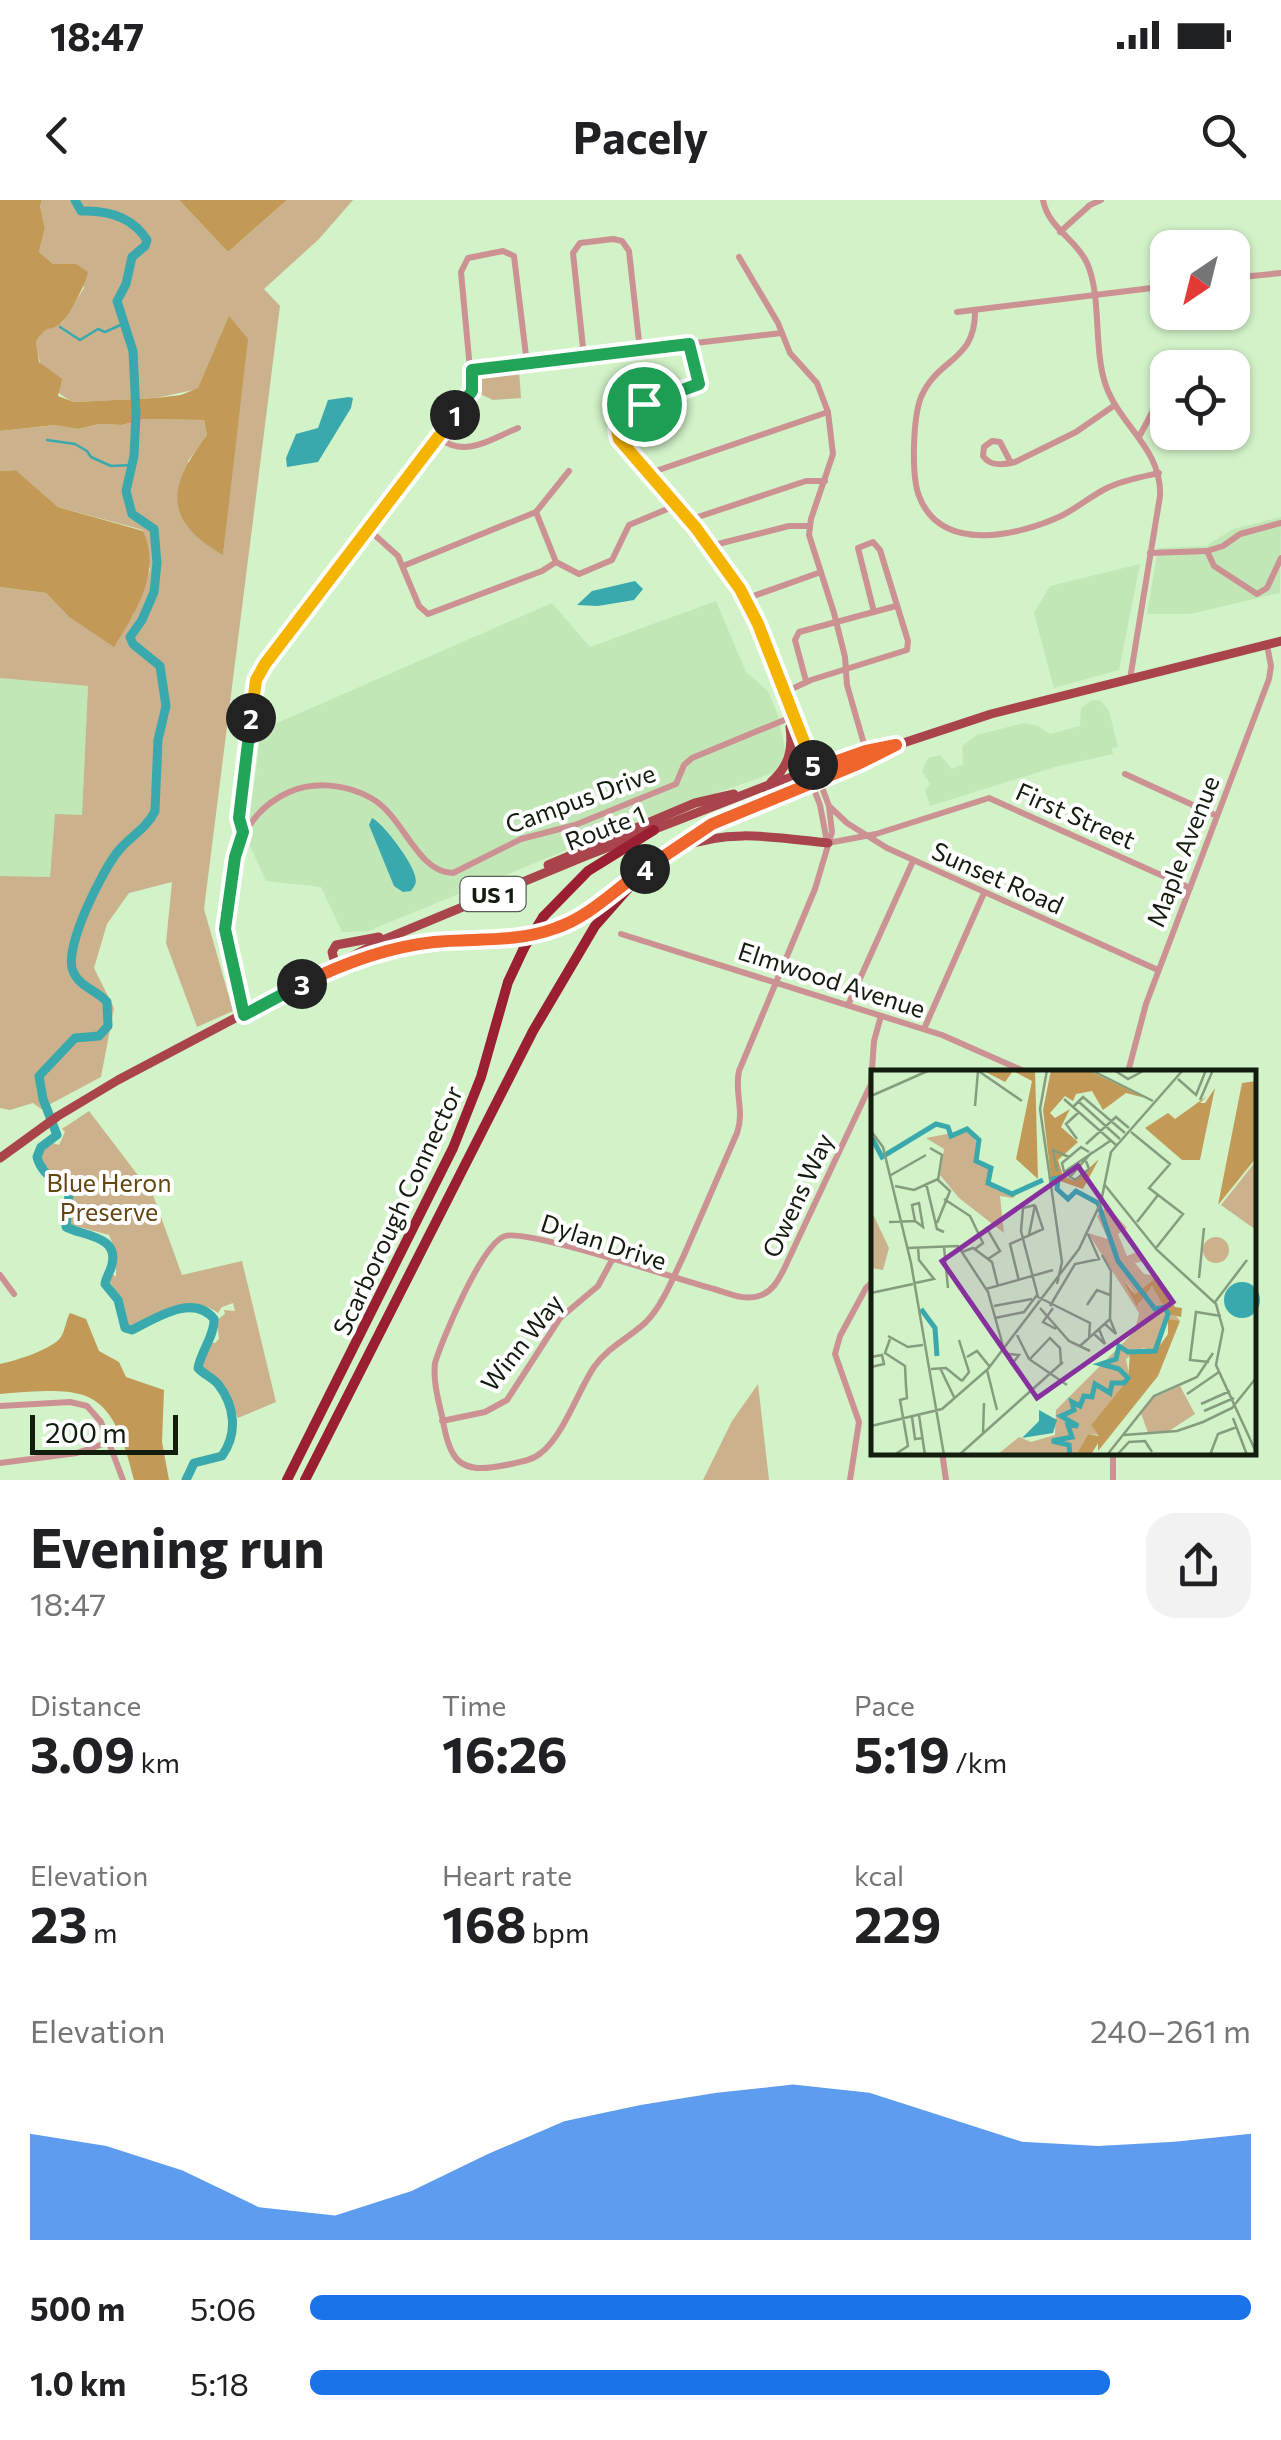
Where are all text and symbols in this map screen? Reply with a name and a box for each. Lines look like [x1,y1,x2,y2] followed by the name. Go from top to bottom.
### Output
[50,12,144,59] text: 18:47
[30,108,85,163] icon: back
[573,108,708,163] text: Pacely
[1196,108,1251,163] icon: search
[1150,230,1250,330] north arrow
[1150,230,1250,450] map controls
[1150,350,1250,450] button: locate
[602,362,687,447] pin
[617,377,672,432] icon: arrive
[430,390,480,440] pin: 1
[449,398,461,432] text: 1
[226,693,276,743] pin: 2
[243,701,259,735] text: 2
[788,740,838,790] pin: 5
[805,748,821,782] text: 5
[501,757,659,839] street label: Campus Drive
[1139,771,1225,931] street label: Maple Avenue
[1012,775,1140,855] street label: First Street
[561,798,649,856] street label: Route 1
[928,835,1068,919] street label: Sunset Road
[620,844,670,894] pin: 4
[636,852,654,886] text: 4
[460,877,526,911] road number: US 1
[735,935,929,1023] street label: Elmwood Avenue
[277,959,327,1009] pin: 3
[294,967,310,1001] text: 3
[871,1070,1256,1455] inset map
[326,1080,468,1340] street label: Scarborough Connector
[755,1128,839,1262] street label: Owens Way
[46,1167,172,1226] park label: Blue Heron Preserve
[537,1207,671,1275] street label: Dylan Drive
[474,1287,568,1397] street label: Winn Way
[30,1410,178,1454] scale bar
[45,1415,127,1449] text: 200 m
[30,1512,325,1579] text: Evening run
[1146,1513,1251,1618] button: share
[30,1583,106,1623] text: 18:47
[30,1688,141,1722] text: Distance
[442,1688,506,1722] text: Time
[854,1688,915,1722] text: Pace
[30,1722,135,1783] text: 3.09
[442,1722,568,1783] text: 16:26
[854,1722,950,1783] text: 5:19
[135,1745,180,1779] text: km
[950,1745,1007,1779] text: /km
[30,1858,148,1892] text: Elevation
[442,1858,572,1892] text: Heart rate
[854,1858,904,1892] text: kcal
[30,1892,88,1953] text: 23
[442,1892,526,1953] text: 168
[854,1892,941,1953] text: 229
[88,1915,117,1949] text: m
[526,1915,589,1949] text: bpm
[30,2010,165,2050] text: Elevation
[1090,2010,1251,2050] text: 240–261 m
[30,2288,125,2328] text: 500 m
[190,2288,256,2328] text: 5:06
[30,2363,126,2403] text: 1.0 km
[190,2363,249,2403] text: 5:18

